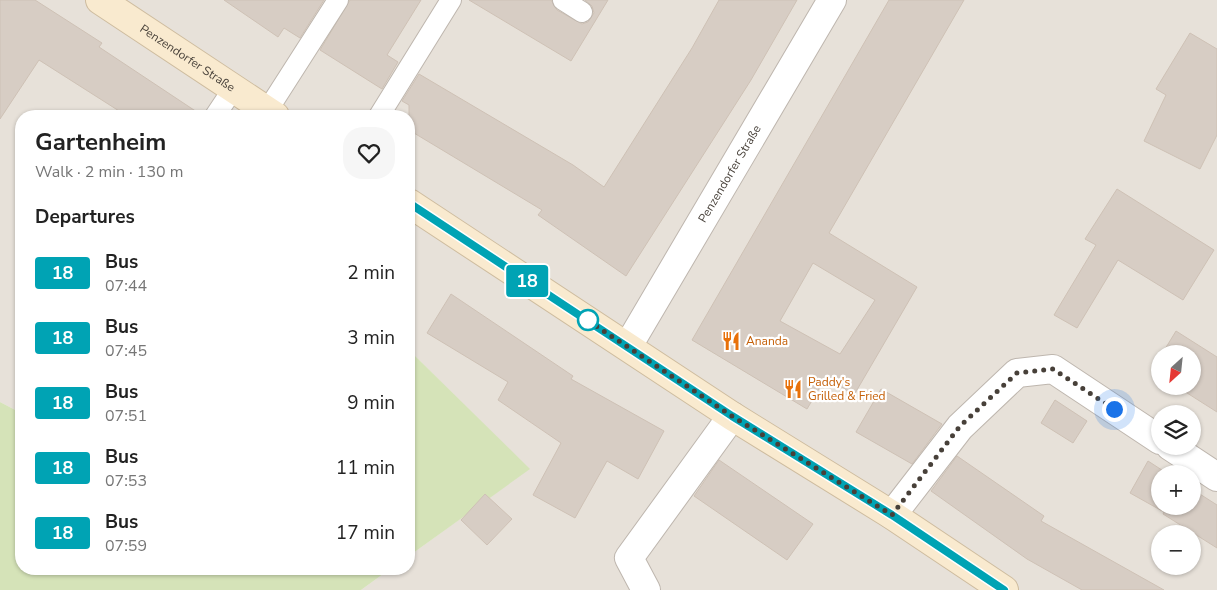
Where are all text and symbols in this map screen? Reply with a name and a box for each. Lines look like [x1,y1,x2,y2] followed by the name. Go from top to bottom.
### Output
[137,21,238,95] street label: Penzendorfer Straße
[694,122,765,226] street label: Penzendorfer Straße
[35,126,166,158] text: Gartenheim
[343,127,395,179] button: heart
[35,161,183,183] text: Walk · 2 min · 130 m
[35,204,135,230] text: Departures
[105,249,138,275] text: Bus
[347,260,395,286] text: 2 min
[52,261,73,285] text: 18
[504,265,550,297] line badge: 18
[516,269,538,293] text: 18
[105,275,147,297] text: 07:44
[577,309,599,331] unlabelled marker
[105,314,138,340] text: Bus
[347,325,395,351] text: 3 min
[52,326,73,350] text: 18
[720,330,742,352] restaurant icon: Ananda
[746,333,788,349] place label: Ananda
[105,340,147,362] text: 07:45
[1151,345,1201,395] north arrow
[1151,345,1201,575] map controls
[808,374,886,404] place label: Paddy's Grilled & Fried
[782,378,804,400] restaurant icon: Paddy's Grilled & Fried
[105,379,138,405] text: Bus
[347,390,395,416] text: 9 min
[52,391,73,415] text: 18
[1102,397,1127,422] your location
[105,405,147,427] text: 07:51
[1151,405,1201,455] button: layers
[105,444,138,470] text: Bus
[336,455,395,481] text: 11 min
[52,456,73,480] text: 18
[1151,465,1201,515] button: +
[105,470,147,492] text: 07:53
[105,509,138,535] text: Bus
[336,520,395,546] text: 17 min
[52,521,73,545] text: 18
[1151,525,1201,575] button: −
[105,535,147,557] text: 07:59

